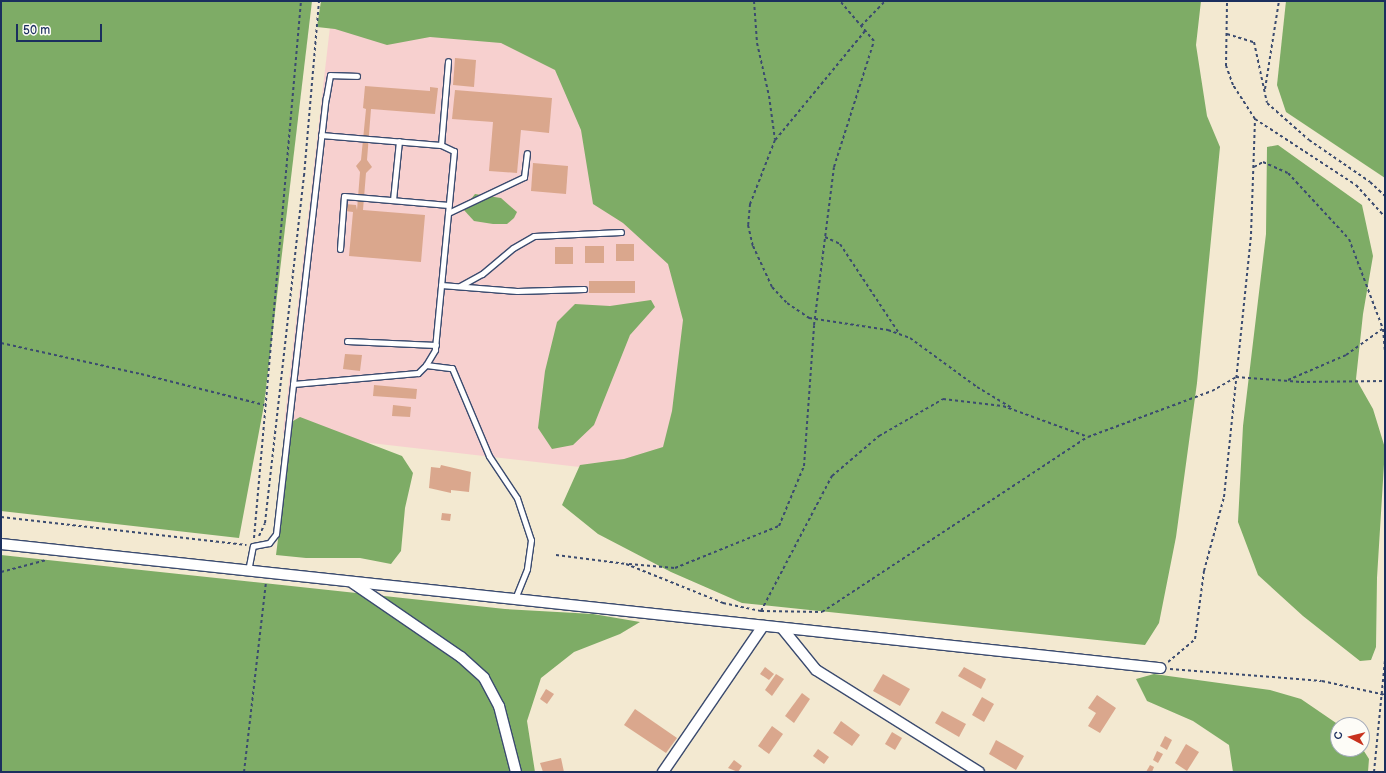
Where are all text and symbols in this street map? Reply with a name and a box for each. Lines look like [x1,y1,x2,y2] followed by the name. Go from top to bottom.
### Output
[18,16,104,42] scale bar
[23,23,50,38] text: 50 m
[1330,717,1370,757] north arrow
[1332,731,1346,740] text: С

